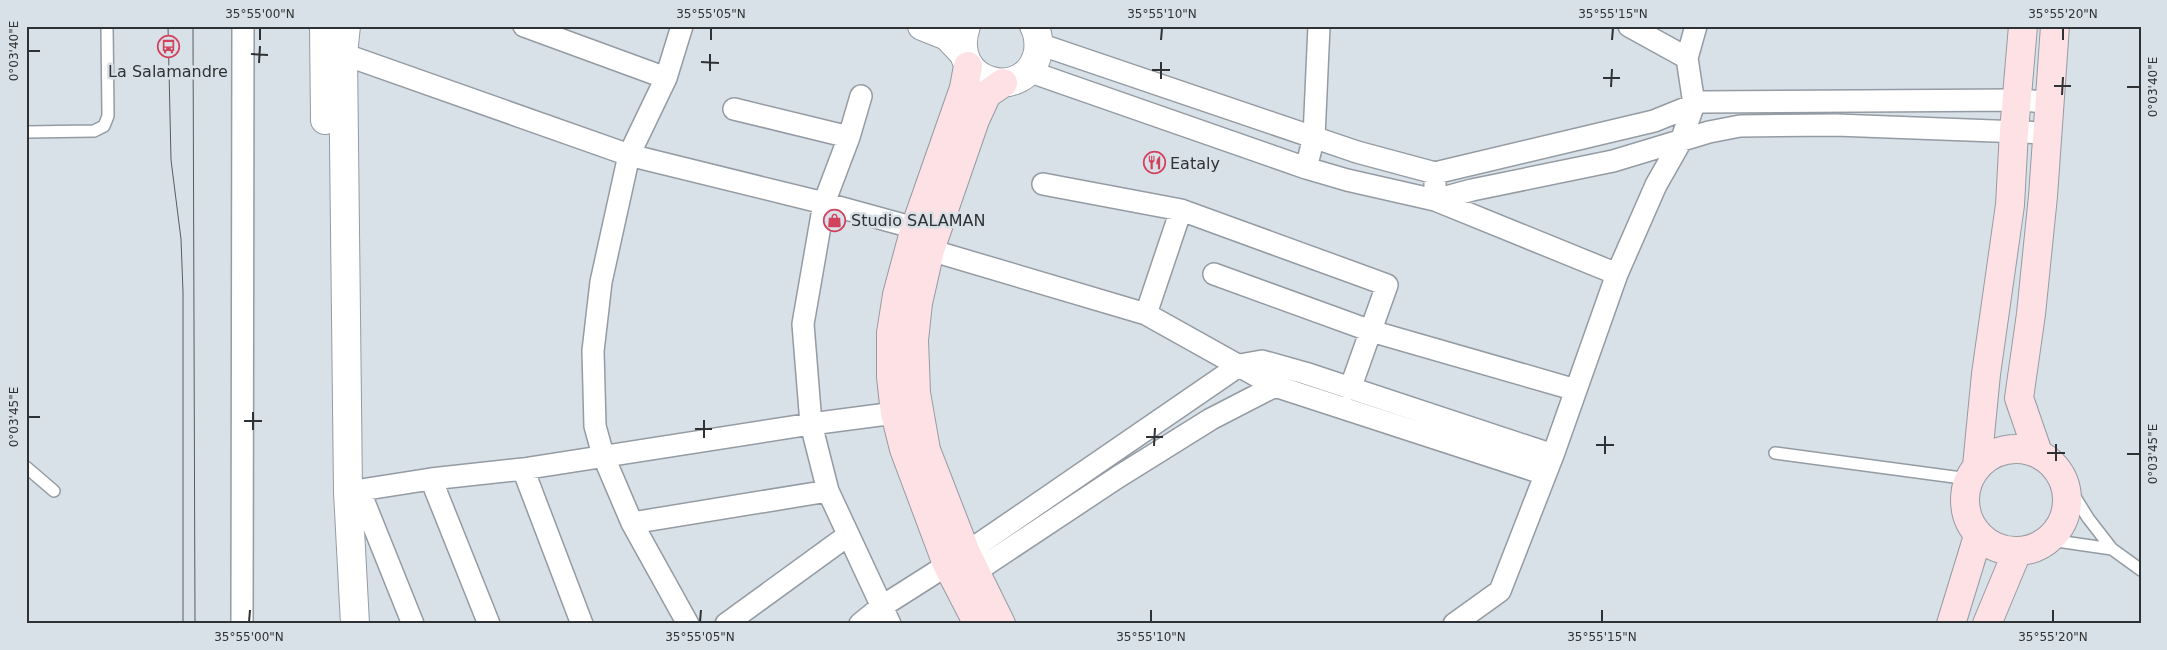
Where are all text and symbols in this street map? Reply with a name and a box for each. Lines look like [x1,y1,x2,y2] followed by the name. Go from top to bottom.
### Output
[225,7,295,21] text: 35°55'00"N
[676,7,746,21] text: 35°55'05"N
[1127,7,1197,21] text: 35°55'10"N
[1578,7,1648,21] text: 35°55'15"N
[2028,7,2098,21] text: 35°55'20"N
[7,21,21,81] text: 0°03'40"E
[156,35,180,59] bus stop icon: La Salamandre
[2146,57,2160,117] text: 0°03'40"E
[108,62,228,81] place label: La Salamandre
[1142,151,1166,175] restaurant icon: Eataly
[1170,154,1220,173] place label: Eataly
[823,208,847,232] shop icon: Studio SALAMAN
[851,211,985,230] place label: Studio SALAMAN
[7,387,21,447] text: 0°03'45"E
[2146,424,2160,484] text: 0°03'45"E
[214,630,284,644] text: 35°55'00"N
[665,630,735,644] text: 35°55'05"N
[1116,630,1186,644] text: 35°55'10"N
[1567,630,1637,644] text: 35°55'15"N
[2018,630,2088,644] text: 35°55'20"N

